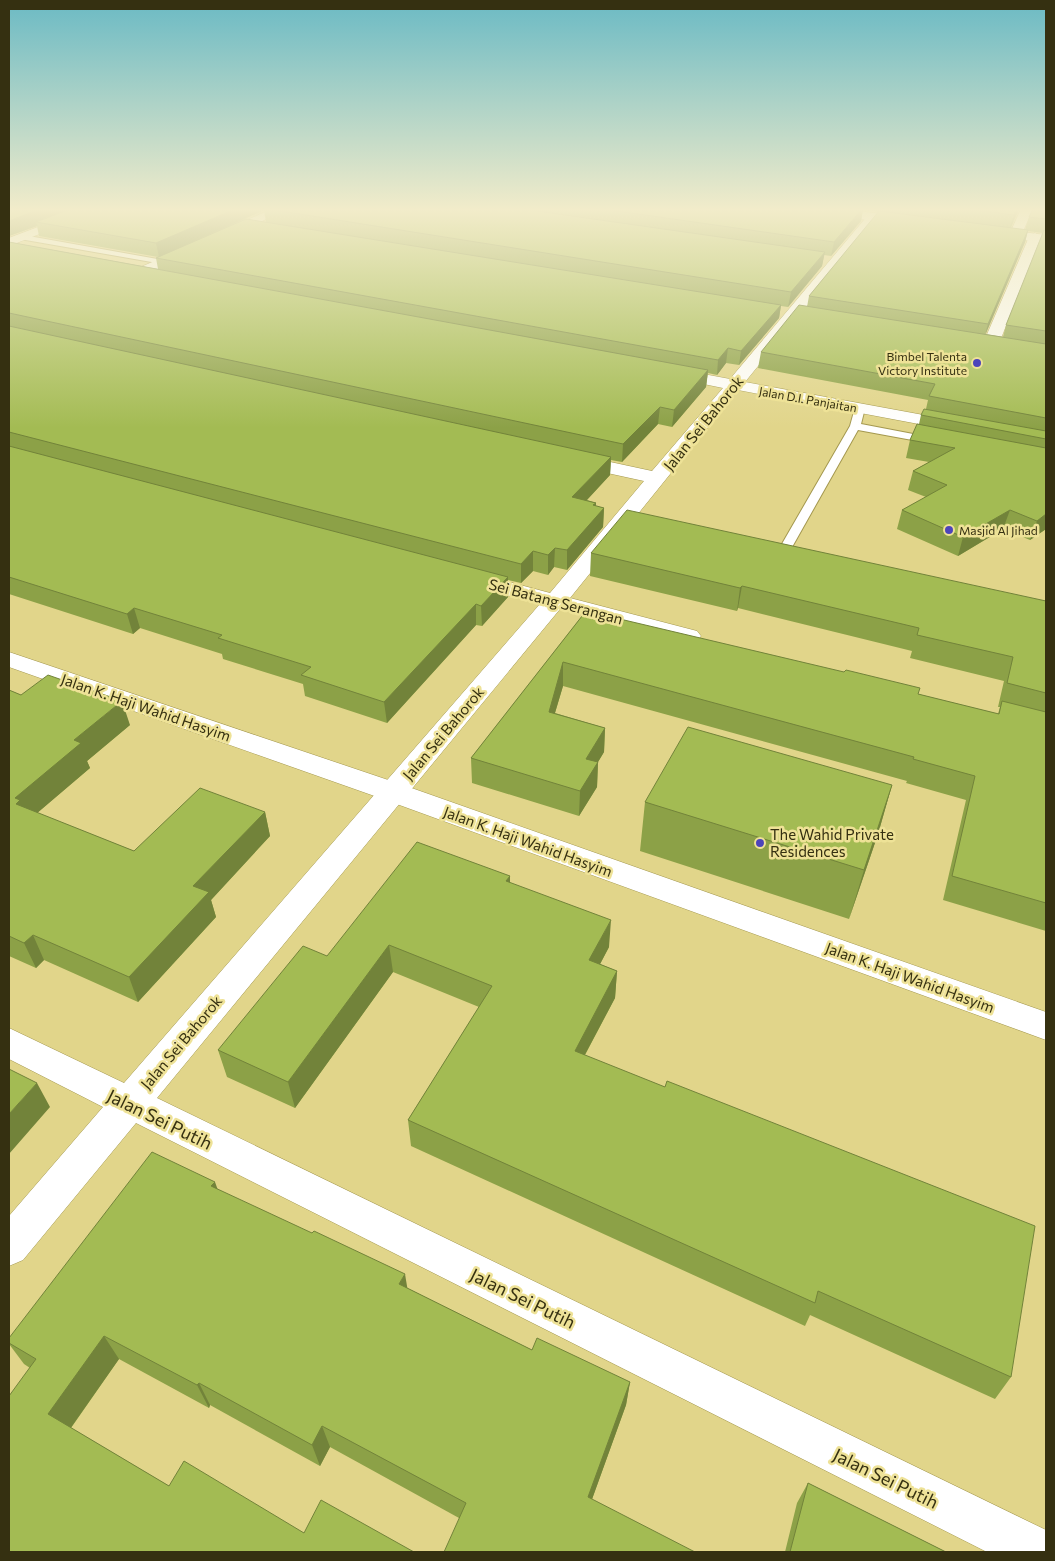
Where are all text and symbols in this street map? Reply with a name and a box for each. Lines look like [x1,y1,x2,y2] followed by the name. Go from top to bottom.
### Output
[878,349,967,377] place label: Bimbel Talenta Victory Institute
[971,357,983,369] marker: Bimbel Talenta Victory Institute
[659,372,747,474] street label: Jalan Sei Bahorok
[758,383,858,415] street label: Jalan D.I. Panjaitan
[959,523,1038,538] place label: Masjid Al Jihad
[943,524,955,536] marker: Masjid Al Jihad
[487,574,625,628] street label: Sei Batang Serangan
[59,669,233,745] street label: Jalan K. Haji Wahid Hasyim
[399,683,487,783] street label: Jalan Sei Bahorok
[441,802,615,880] street label: Jalan K. Haji Wahid Hasyim
[770,825,894,860] place label: The Wahid Private Residences
[754,837,766,849] marker: The Wahid Private Residences
[823,938,997,1016] street label: Jalan K. Haji Wahid Hasyim
[137,992,225,1092] street label: Jalan Sei Bahorok
[104,1084,216,1154] street label: Jalan Sei Putih
[467,1263,579,1333] street label: Jalan Sei Putih
[830,1443,942,1513] street label: Jalan Sei Putih

